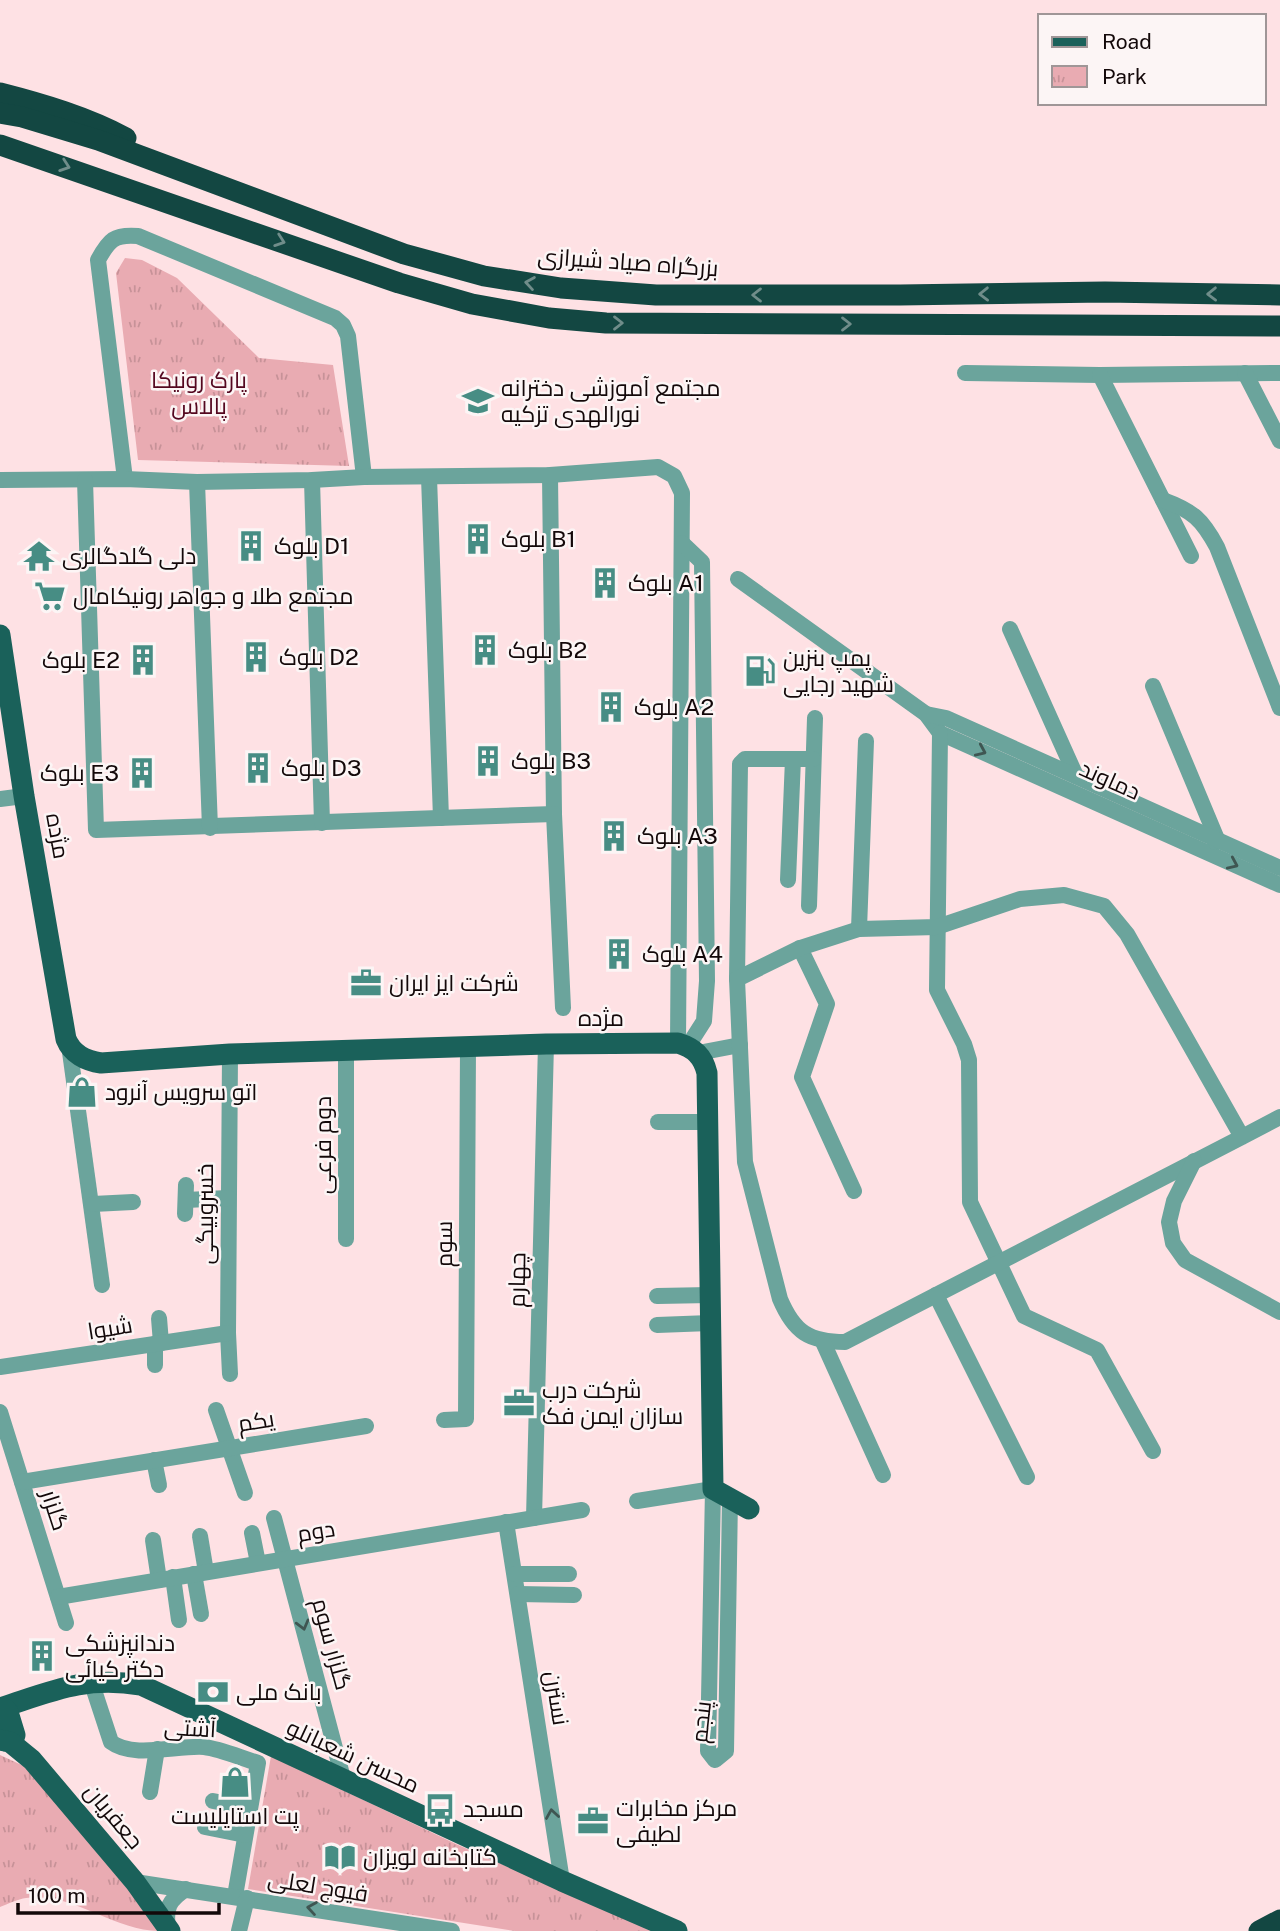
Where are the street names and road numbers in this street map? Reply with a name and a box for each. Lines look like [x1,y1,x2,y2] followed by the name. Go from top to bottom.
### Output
[537,242,719,282] street label: بزرگراه صیاد شیرازی
[1076,754,1145,805] street label: دماوند
[41,811,76,861] street label: مژده
[578,1004,624,1031] street label: مژده
[309,1096,339,1194] street label: دوم فرعی
[191,1163,219,1265] street label: خسروبیگی
[430,1221,460,1267] street label: سوم
[503,1252,533,1308] street label: چهارم
[85,1311,134,1344] street label: شیوا
[236,1404,276,1440] street label: یکم
[36,1484,75,1534] street label: گلزار
[295,1514,337,1550] street label: دوم
[304,1595,358,1694] street label: گلزار سوم
[539,1669,575,1727] street label: نسترن
[685,1700,719,1745] street label: پنجم
[163,1713,217,1743] street label: آشتی
[282,1713,424,1799] street label: محسن شعبانلو
[78,1777,150,1855] street label: جعفریان
[265,1864,370,1910] street label: فیوج لعلی

